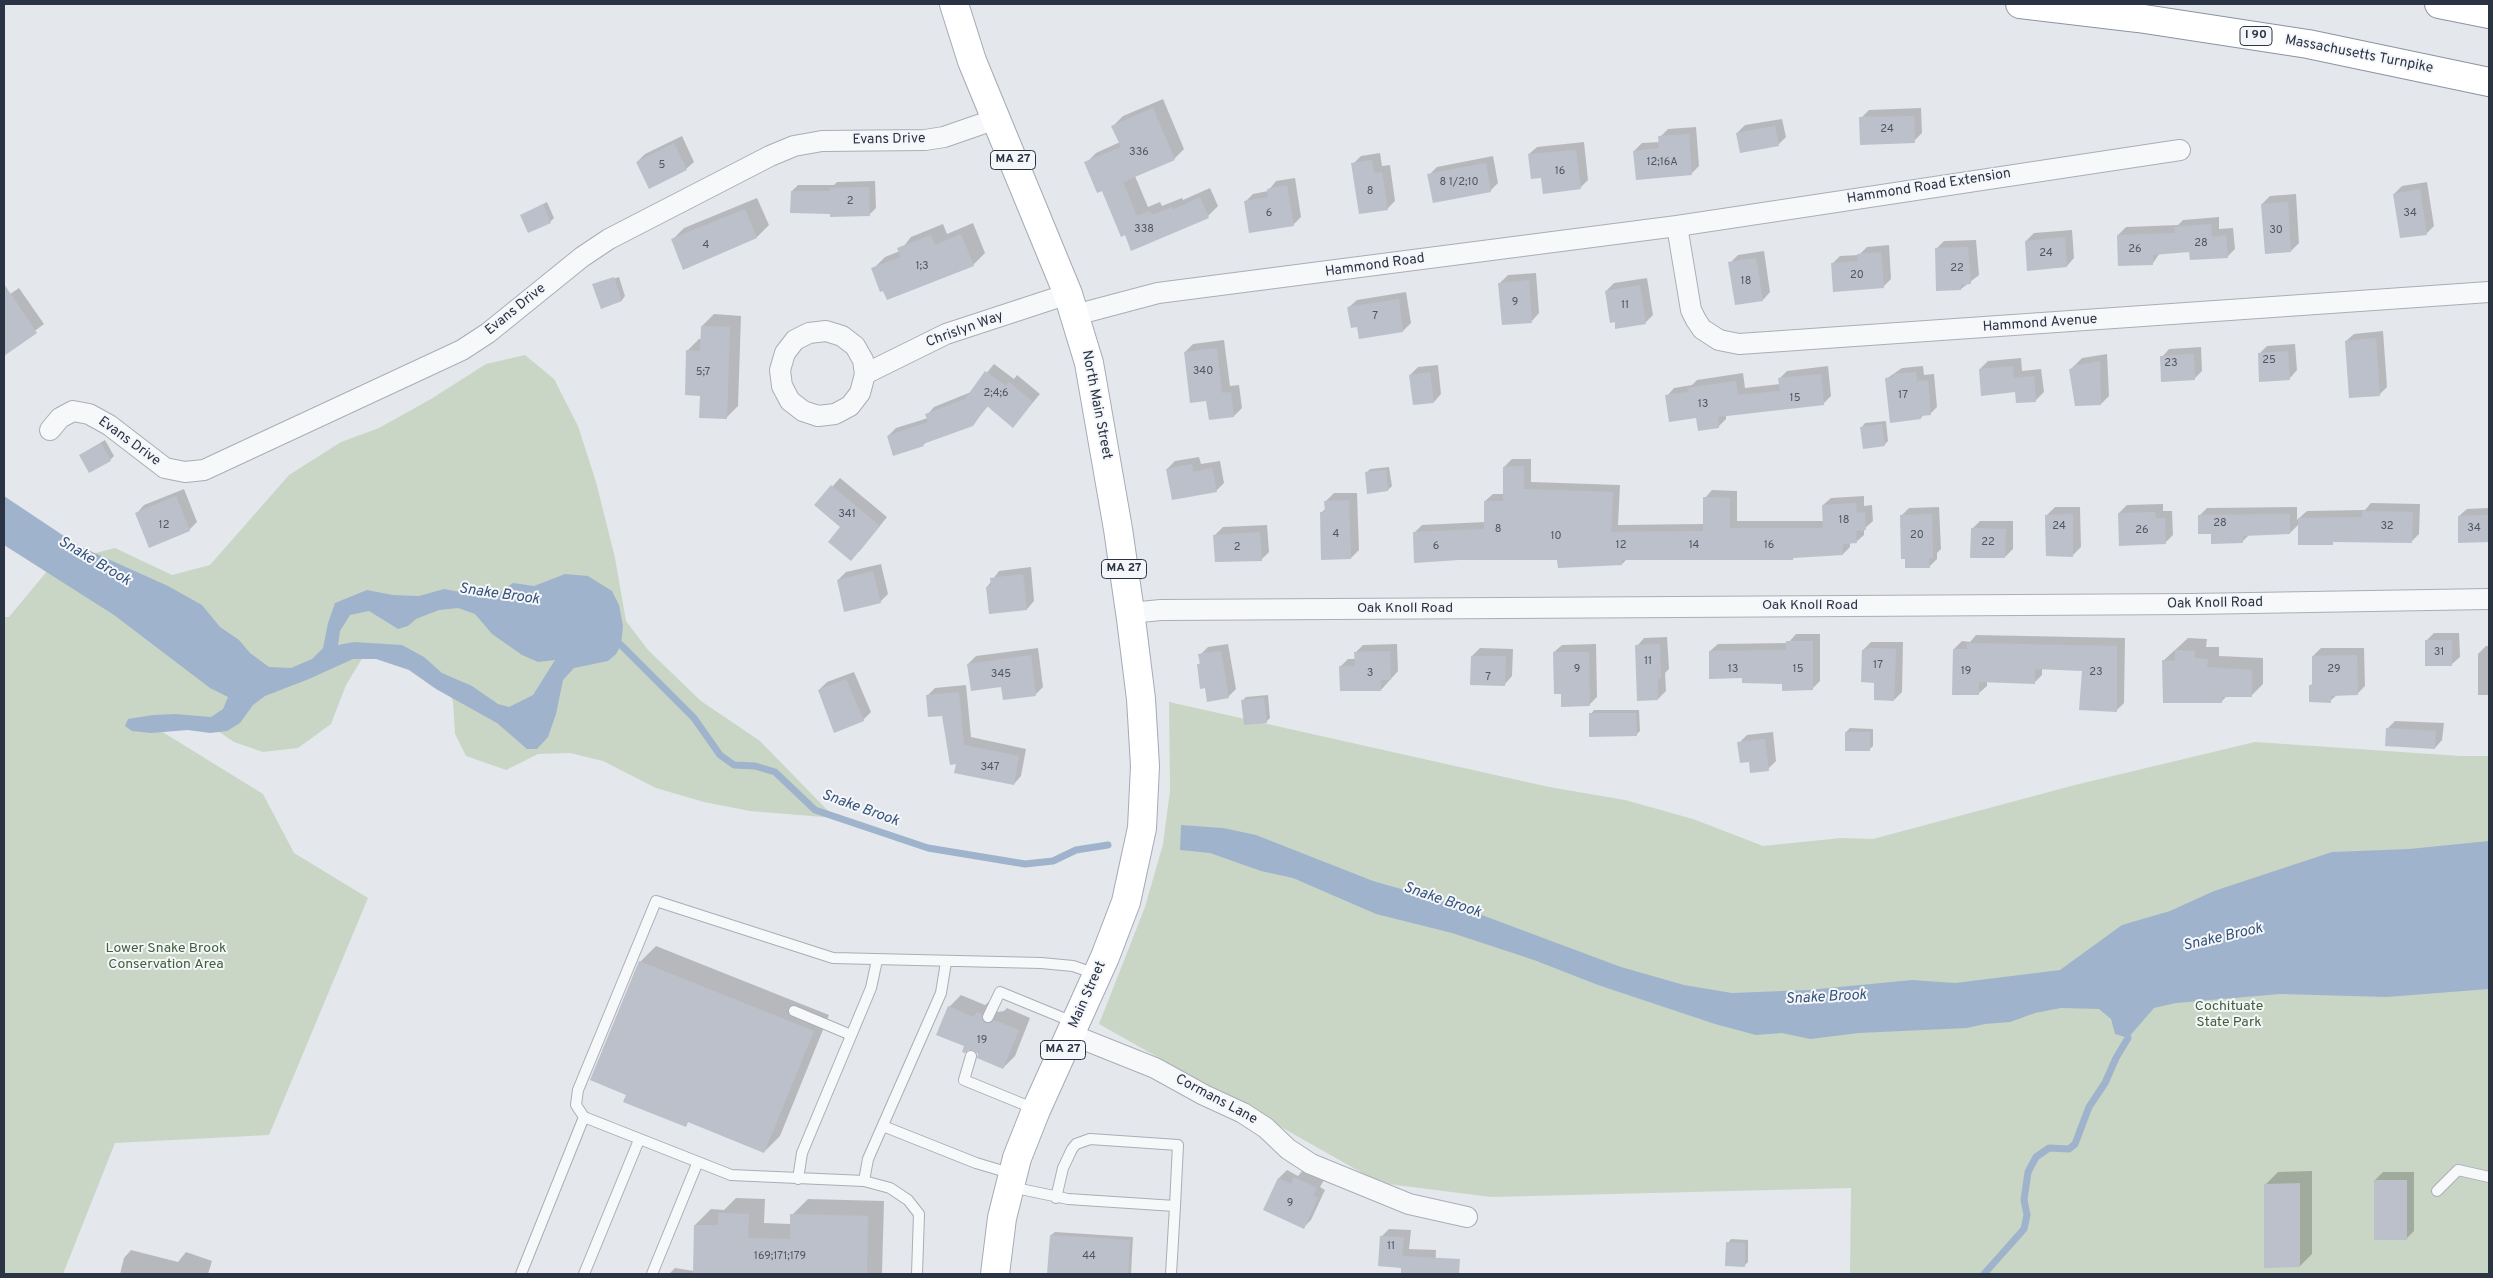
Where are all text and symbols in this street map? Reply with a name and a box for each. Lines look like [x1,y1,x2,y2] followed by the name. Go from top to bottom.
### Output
[2240,27,2272,46] road number: I 90
[2284,32,2434,78] street label: Massachusetts Turnpike
[1880,123,1894,137] house number: 24
[852,131,926,149] street label: Evans Drive
[1129,146,1149,160] house number: 336
[990,150,1036,170] road number: MA 27
[1646,156,1678,170] house number: 12;16A
[659,159,665,173] house number: 5
[1555,165,1565,179] house number: 16
[1846,166,2012,208] street label: Hammond Road Extension
[1439,176,1479,190] house number: 8 1/2;10
[1367,185,1373,199] house number: 8
[847,195,853,209] house number: 2
[1266,207,1272,221] house number: 6
[2403,207,2417,221] house number: 34
[1134,223,1154,237] house number: 338
[2269,224,2283,238] house number: 30
[2194,237,2208,251] house number: 28
[703,239,709,253] house number: 4
[2128,243,2142,257] house number: 26
[2039,247,2053,261] house number: 24
[1324,251,1426,281] street label: Hammond Road
[915,260,929,274] house number: 1;3
[1950,262,1964,276] house number: 22
[1850,269,1864,283] house number: 20
[1741,275,1751,289] house number: 18
[482,281,550,339] street label: Evans Drive
[1512,296,1518,310] house number: 9
[1621,299,1629,313] house number: 11
[924,308,1006,352] street label: Chrislyn Way
[1372,310,1378,324] house number: 7
[1982,312,2098,336] street label: Hammond Avenue
[1077,349,1115,461] street label: North Main Street
[2262,354,2276,368] house number: 25
[2164,357,2178,371] house number: 23
[1193,365,1213,379] house number: 340
[696,366,710,380] house number: 5;7
[983,387,1009,401] house number: 2;4;6
[1898,389,1908,403] house number: 17
[1790,392,1800,406] house number: 15
[1698,398,1708,412] house number: 13
[95,414,163,470] street label: Evans Drive
[838,508,856,522] house number: 341
[1839,514,1849,528] house number: 18
[2213,517,2227,531] house number: 28
[159,519,169,533] house number: 12
[2052,520,2066,534] house number: 24
[2380,520,2394,534] house number: 32
[2467,522,2481,536] house number: 34
[1495,523,1501,537] house number: 8
[2135,524,2149,538] house number: 26
[1333,528,1339,542] house number: 4
[1910,529,1924,543] house number: 20
[1550,530,1562,544] house number: 10
[55,533,133,591] water label: Snake Brook
[1981,536,1995,550] house number: 22
[1616,539,1626,553] house number: 12
[1689,539,1699,553] house number: 14
[1764,539,1774,553] house number: 16
[1433,540,1439,554] house number: 6
[1234,541,1240,555] house number: 2
[1102,560,1146,578] road number: MA 27
[458,580,540,610] water label: Snake Brook
[2167,595,2263,613] street label: Oak Knoll Road
[1762,598,1858,614] street label: Oak Knoll Road
[1357,601,1453,617] street label: Oak Knoll Road
[2434,646,2444,660] house number: 31
[1644,655,1652,669] house number: 11
[1873,659,1883,673] house number: 17
[1574,663,1580,677] house number: 9
[1728,663,1738,677] house number: 13
[1793,663,1803,677] house number: 15
[2327,663,2341,677] house number: 29
[1961,665,1971,679] house number: 19
[2089,666,2103,680] house number: 23
[1367,667,1373,681] house number: 3
[991,668,1011,682] house number: 345
[1485,671,1491,685] house number: 7
[980,761,1000,775] house number: 347
[819,787,901,831] water label: Snake Brook
[1401,879,1483,923] water label: Snake Brook
[2181,920,2265,956] water label: Snake Brook
[106,941,226,974] park label: Lower Snake Brook Conservation Area
[1066,959,1110,1031] street label: Main Street
[1785,987,1867,1009] water label: Snake Brook
[2195,999,2263,1032] park label: Cochituate State Park
[977,1034,987,1048] house number: 19
[1040,1040,1086,1060] road number: MA 27
[1172,1071,1260,1129] street label: Cormans Lane
[1287,1197,1293,1211] house number: 9
[1387,1240,1395,1254] house number: 11
[754,1250,806,1264] house number: 169;171;179
[1082,1250,1096,1264] house number: 44

